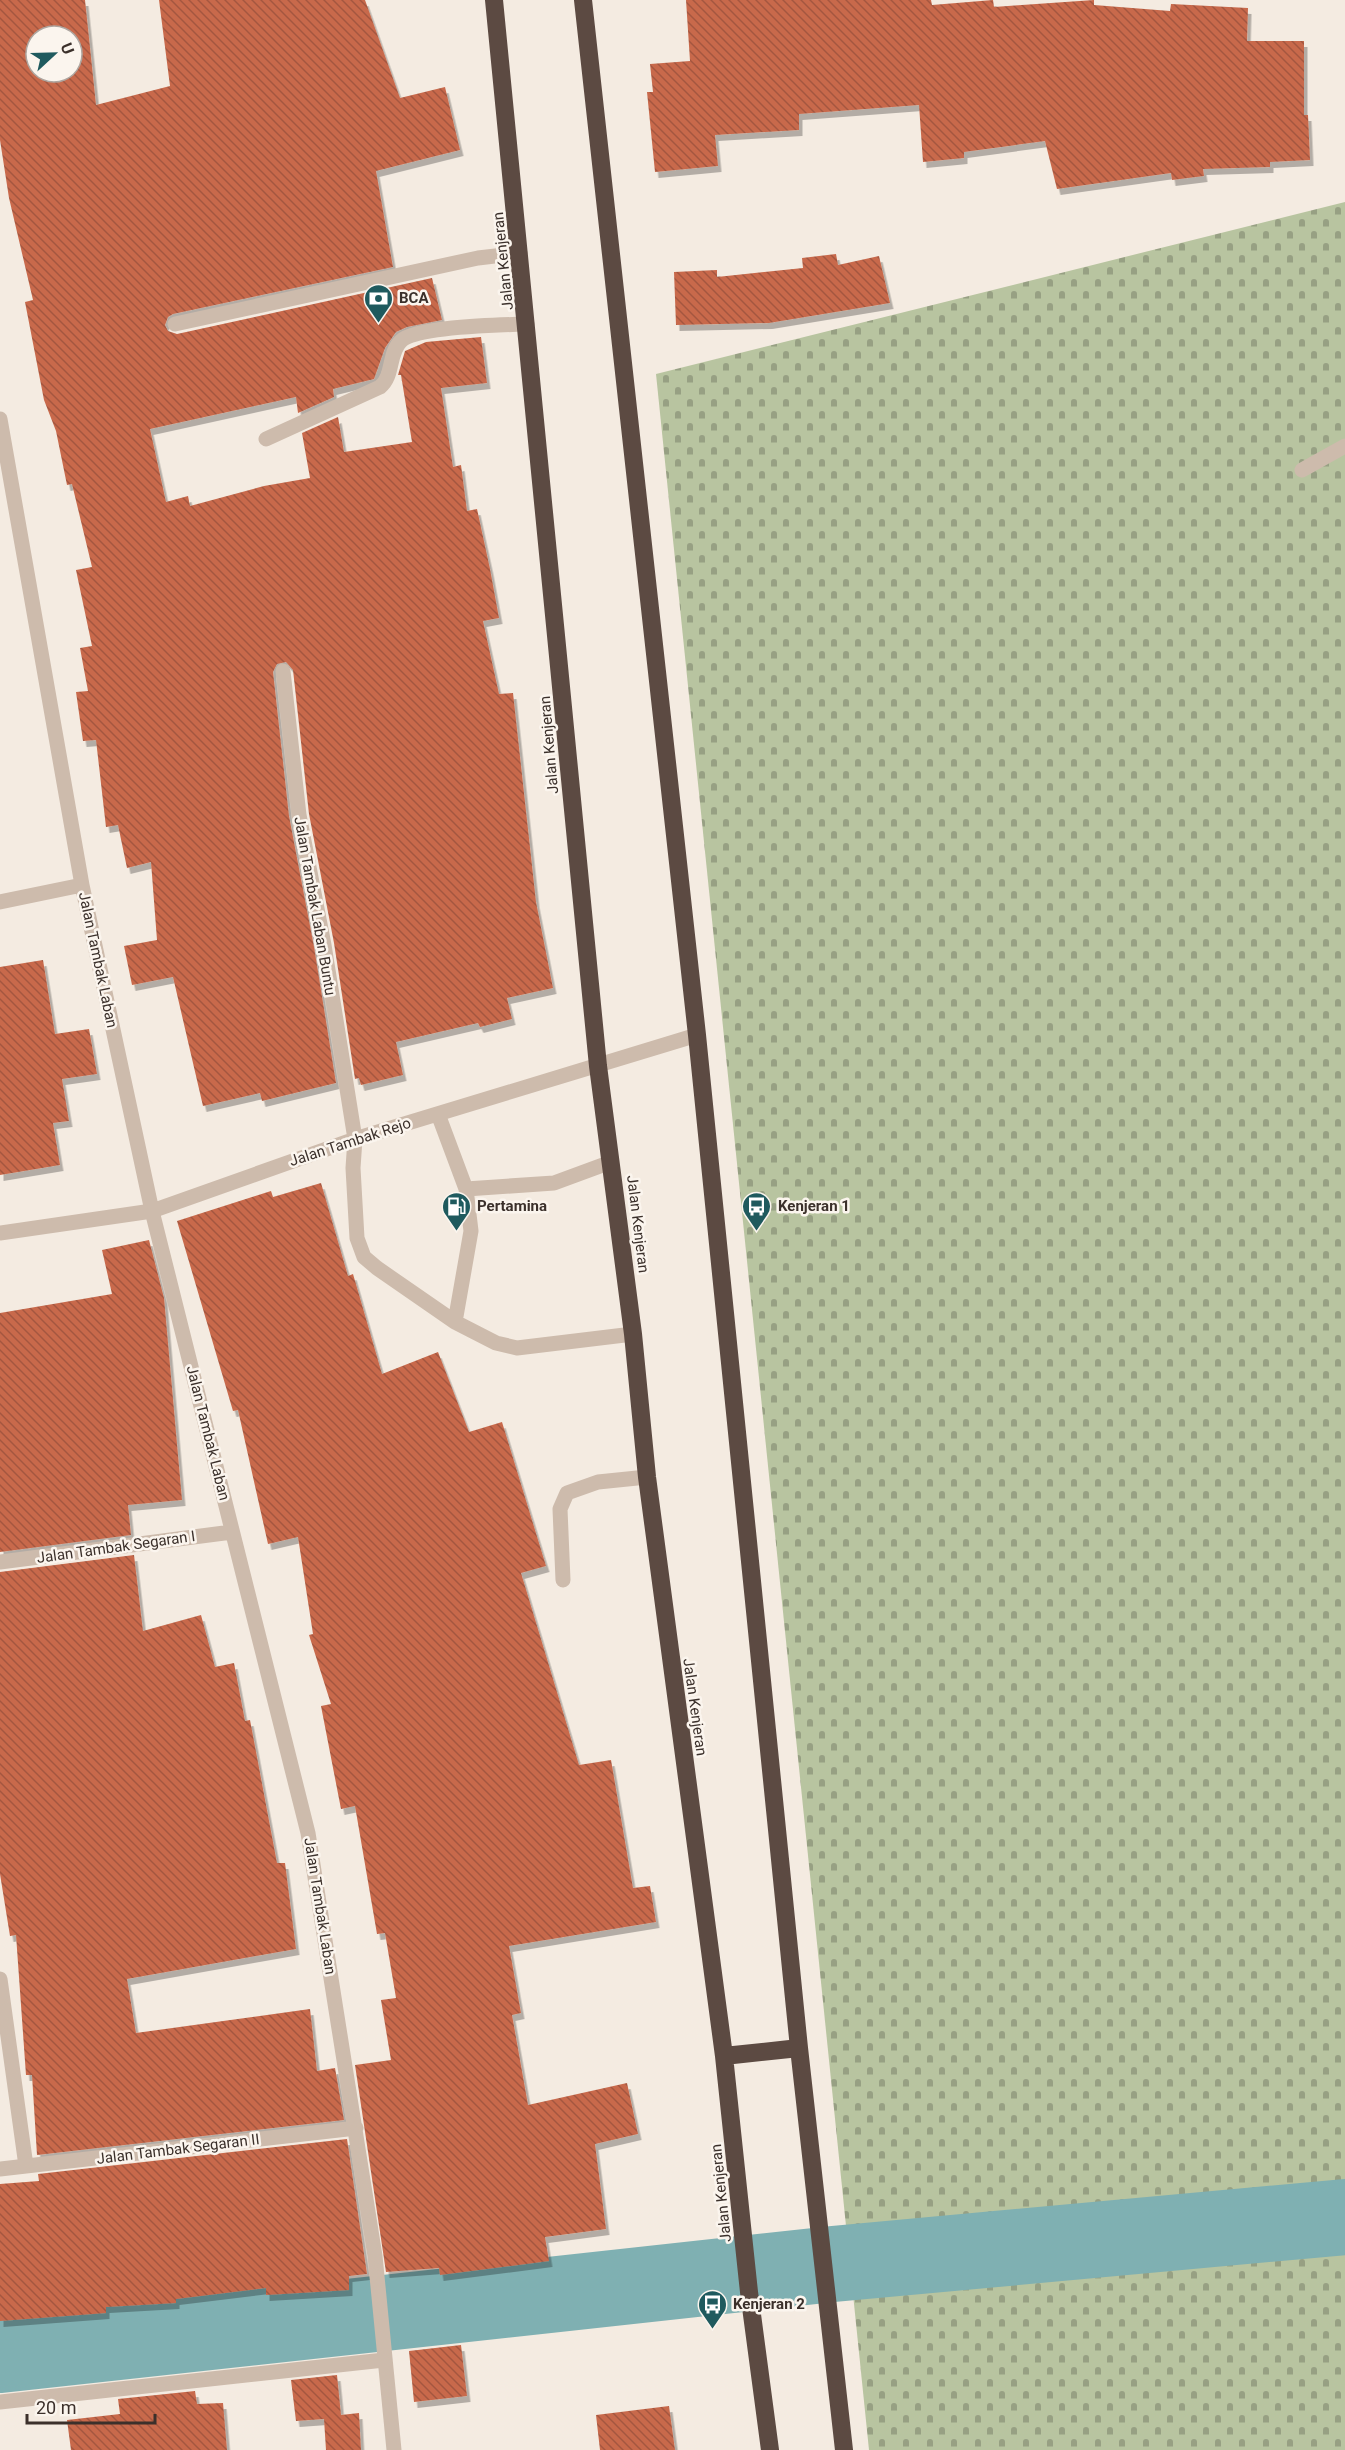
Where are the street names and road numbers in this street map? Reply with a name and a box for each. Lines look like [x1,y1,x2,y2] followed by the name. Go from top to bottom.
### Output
[489,211,517,311] street label: Jalan Kenjeran
[536,695,562,795] street label: Jalan Kenjeran
[290,815,340,997] street label: Jalan Tambak Laban Buntu
[75,890,121,1030] street label: Jalan Tambak Laban
[287,1114,413,1170] street label: Jalan Tambak Rejo
[623,1174,653,1274] street label: Jalan Kenjeran
[183,1364,233,1502] street label: Jalan Tambak Laban
[36,1527,196,1567] street label: Jalan Tambak Segaran I
[679,1657,711,1757] street label: Jalan Kenjeran
[300,1836,340,1976] street label: Jalan Tambak Laban
[96,2130,260,2168] street label: Jalan Tambak Segaran II
[707,2143,735,2243] street label: Jalan Kenjeran

